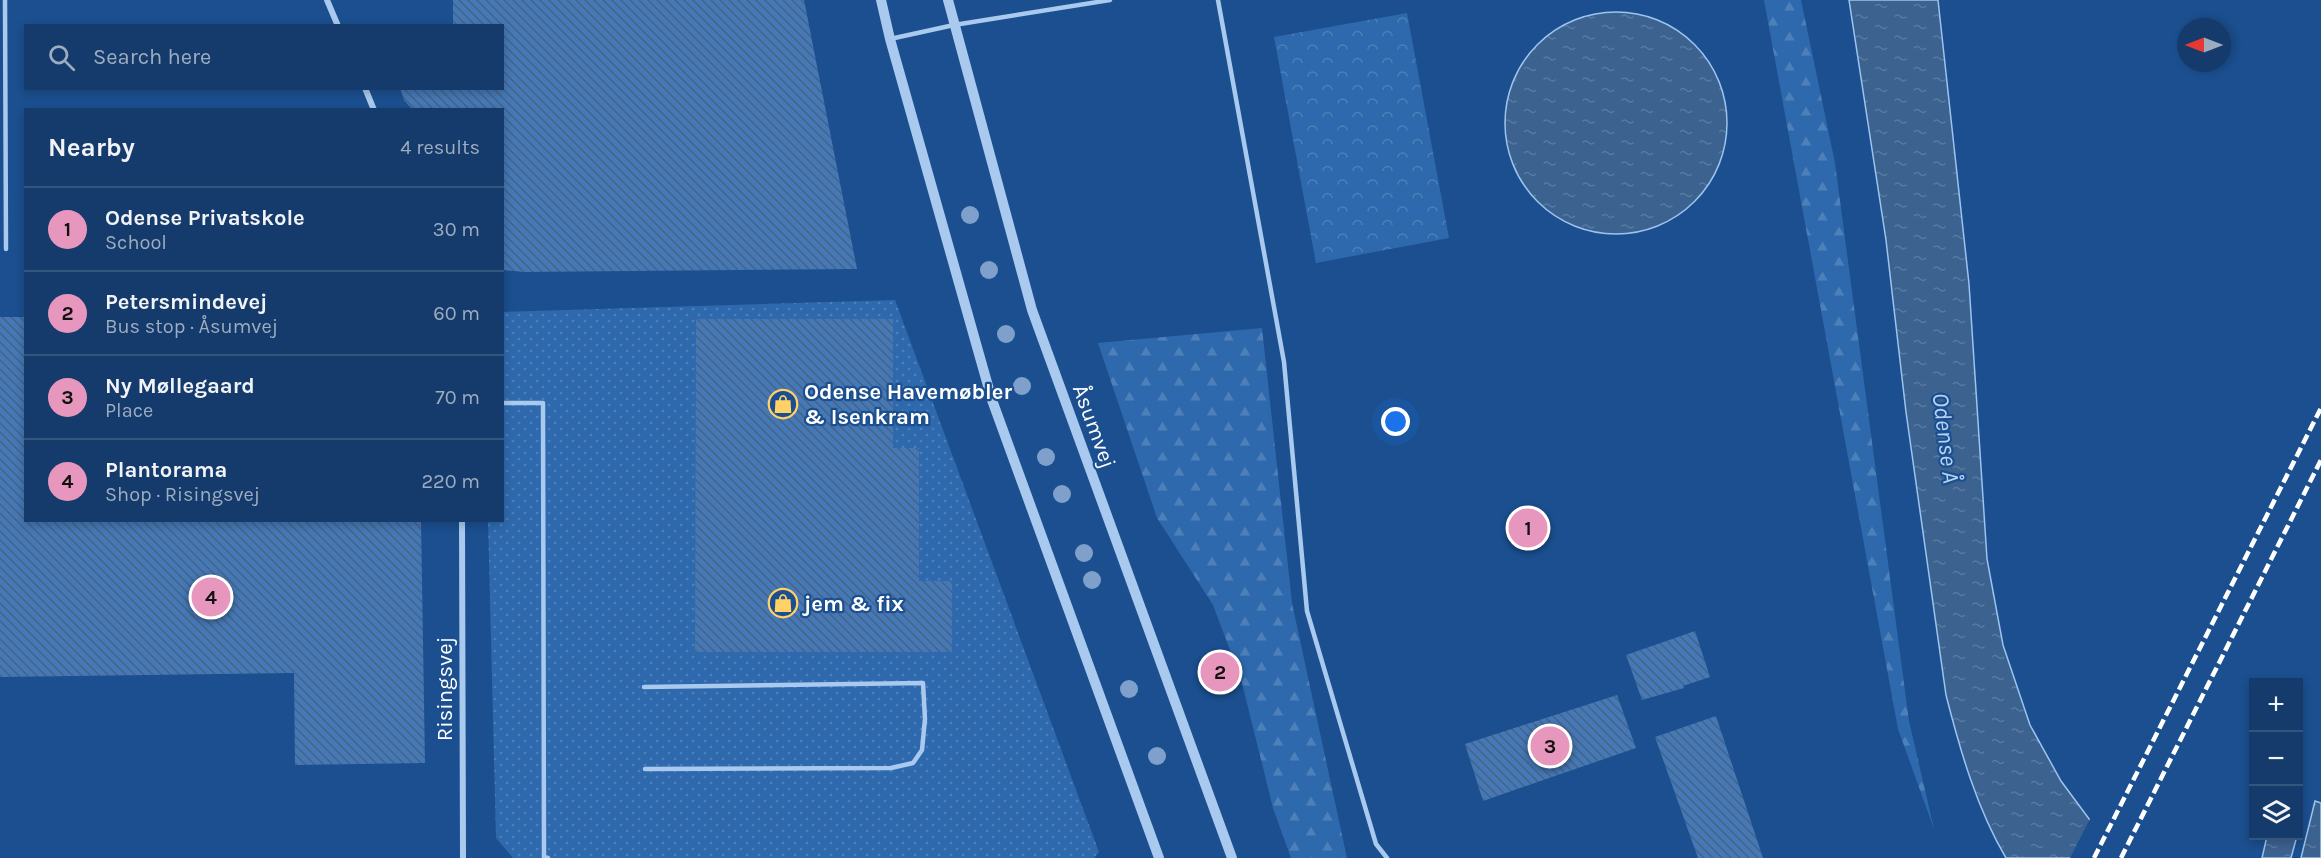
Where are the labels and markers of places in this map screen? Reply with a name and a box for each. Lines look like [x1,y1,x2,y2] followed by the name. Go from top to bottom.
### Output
[804,379,1012,430] place label: Odense Havemøbler & Isenkram
[767,388,799,420] shop icon: Odense Havemøbler & Isenkram
[1508,506,1547,550] pin: 1
[192,574,230,620] pin: 4
[767,587,799,619] shop icon: jem & fix
[802,591,904,617] place label: jem & fix
[1200,650,1240,694] pin: 2
[1530,724,1570,768] pin: 3

